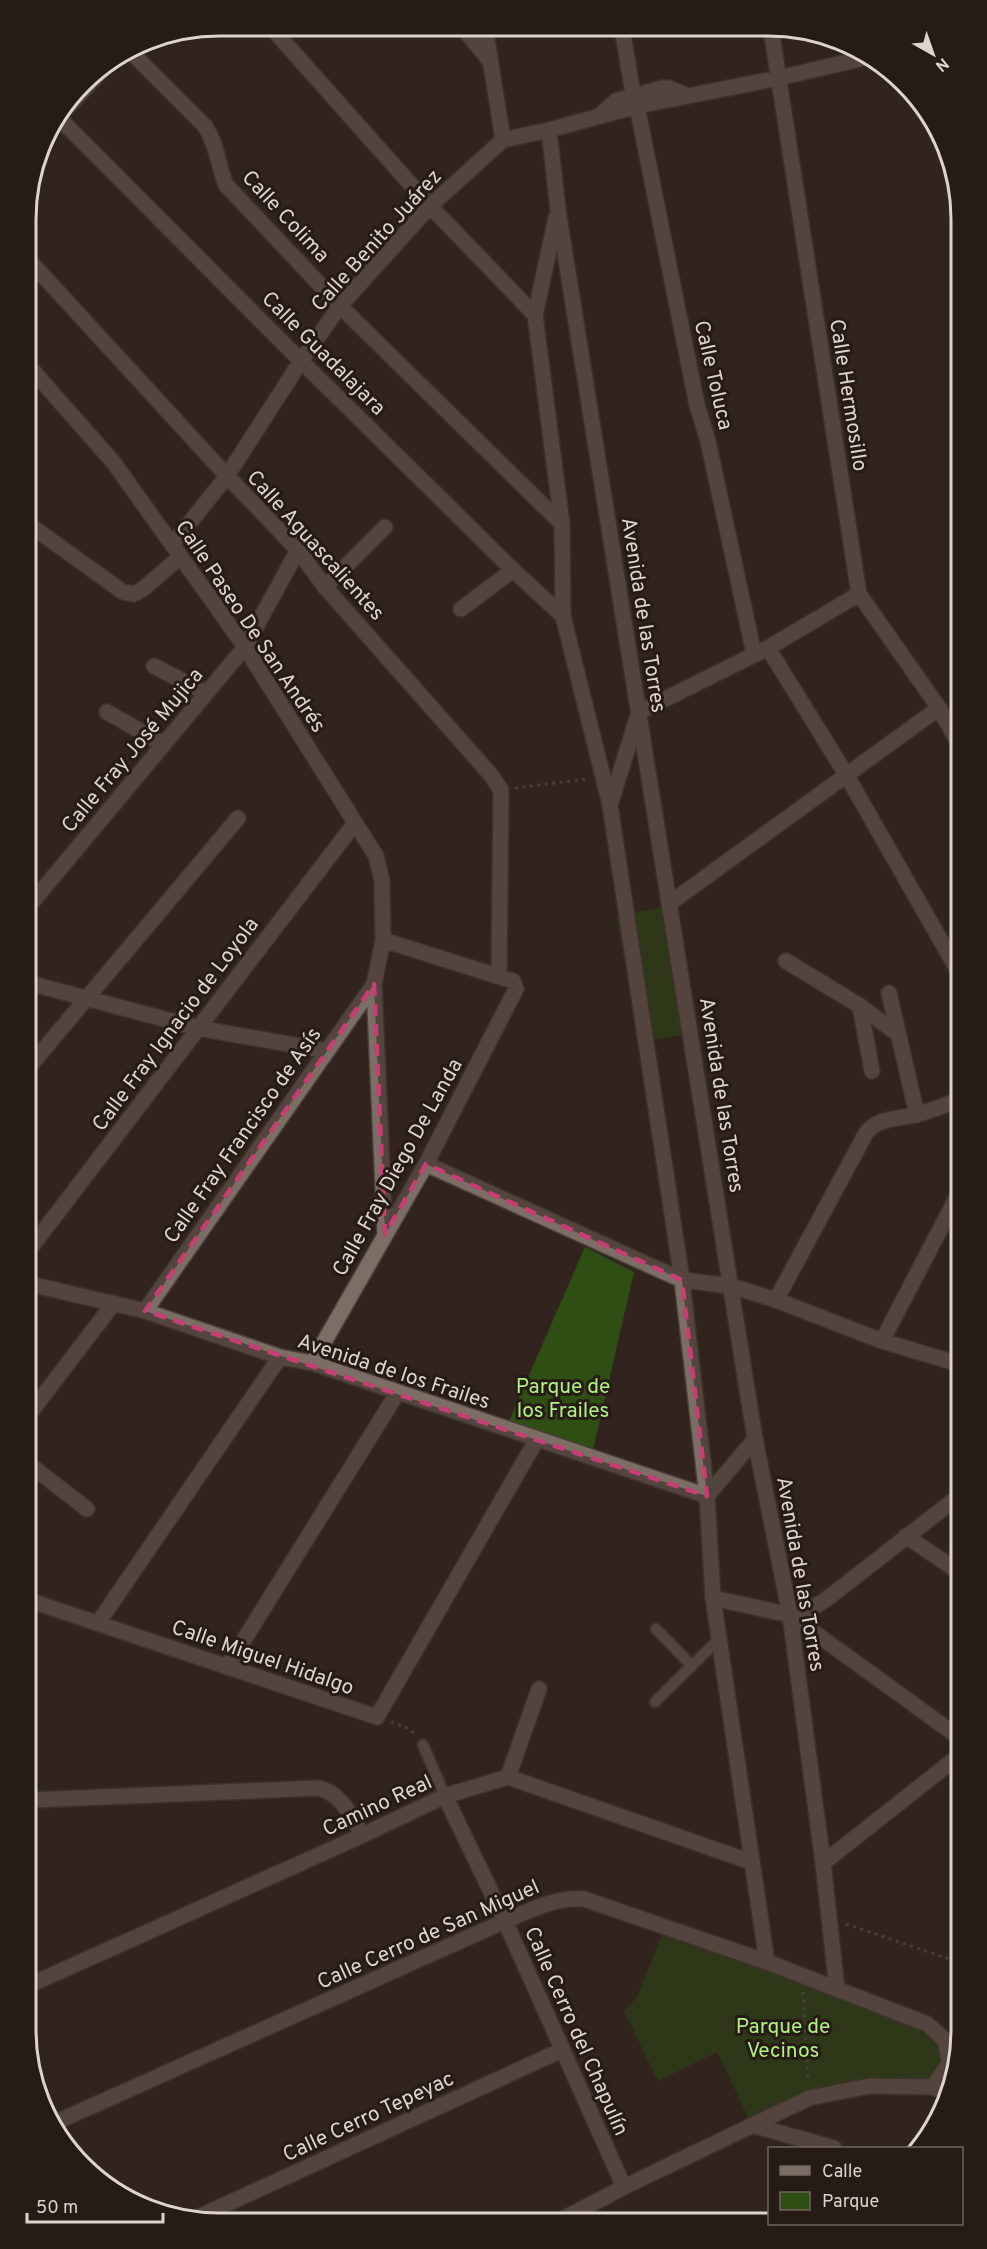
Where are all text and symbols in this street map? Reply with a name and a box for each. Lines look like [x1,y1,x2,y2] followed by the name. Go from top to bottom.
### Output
[903,24,963,84] north arrow
[931,53,952,75] text: N
[306,164,448,318] street label: Calle Benito Juárez
[235,165,335,269] street label: Calle Colima
[255,286,391,422] street label: Calle Guadalajara
[822,317,873,473] street label: Calle Hermosillo
[687,318,738,433] street label: Calle Toluca
[240,465,390,627] street label: Calle Aguascalientes
[168,515,331,738] street label: Calle Paseo De San Andrés
[614,516,671,715] street label: Avenida de las Torres
[56,663,210,839] street label: Calle Fray José Mujica
[87,912,266,1137] street label: Calle Fray Ignacio de Loyola
[692,996,749,1195] street label: Avenida de las Torres
[158,1023,328,1249] street label: Calle Fray Francisco de Asís
[327,1054,470,1281] street label: Calle Fray Diego De Landa
[294,1329,493,1416] street label: Avenida de los Frailes
[516,1374,610,1425] park label: Parque de los Frailes
[769,1475,830,1674] street label: Avenida de las Torres
[168,1615,357,1702] street label: Calle Miguel Hidalgo
[318,1769,437,1844] street label: Camino Real
[313,1874,544,1997] street label: Calle Cerro de San Miguel
[517,1923,634,2140] street label: Calle Cerro del Chapulín
[736,2014,830,2065] park label: Parque de Vecinos
[279,2066,459,2169] street label: Calle Cerro Tepeyac
[768,2147,963,2225] legend
[822,2161,862,2184] text: Calle
[27,2186,164,2224] scale bar
[822,2191,879,2214] text: Parque
[36,2197,78,2220] text: 50 m

